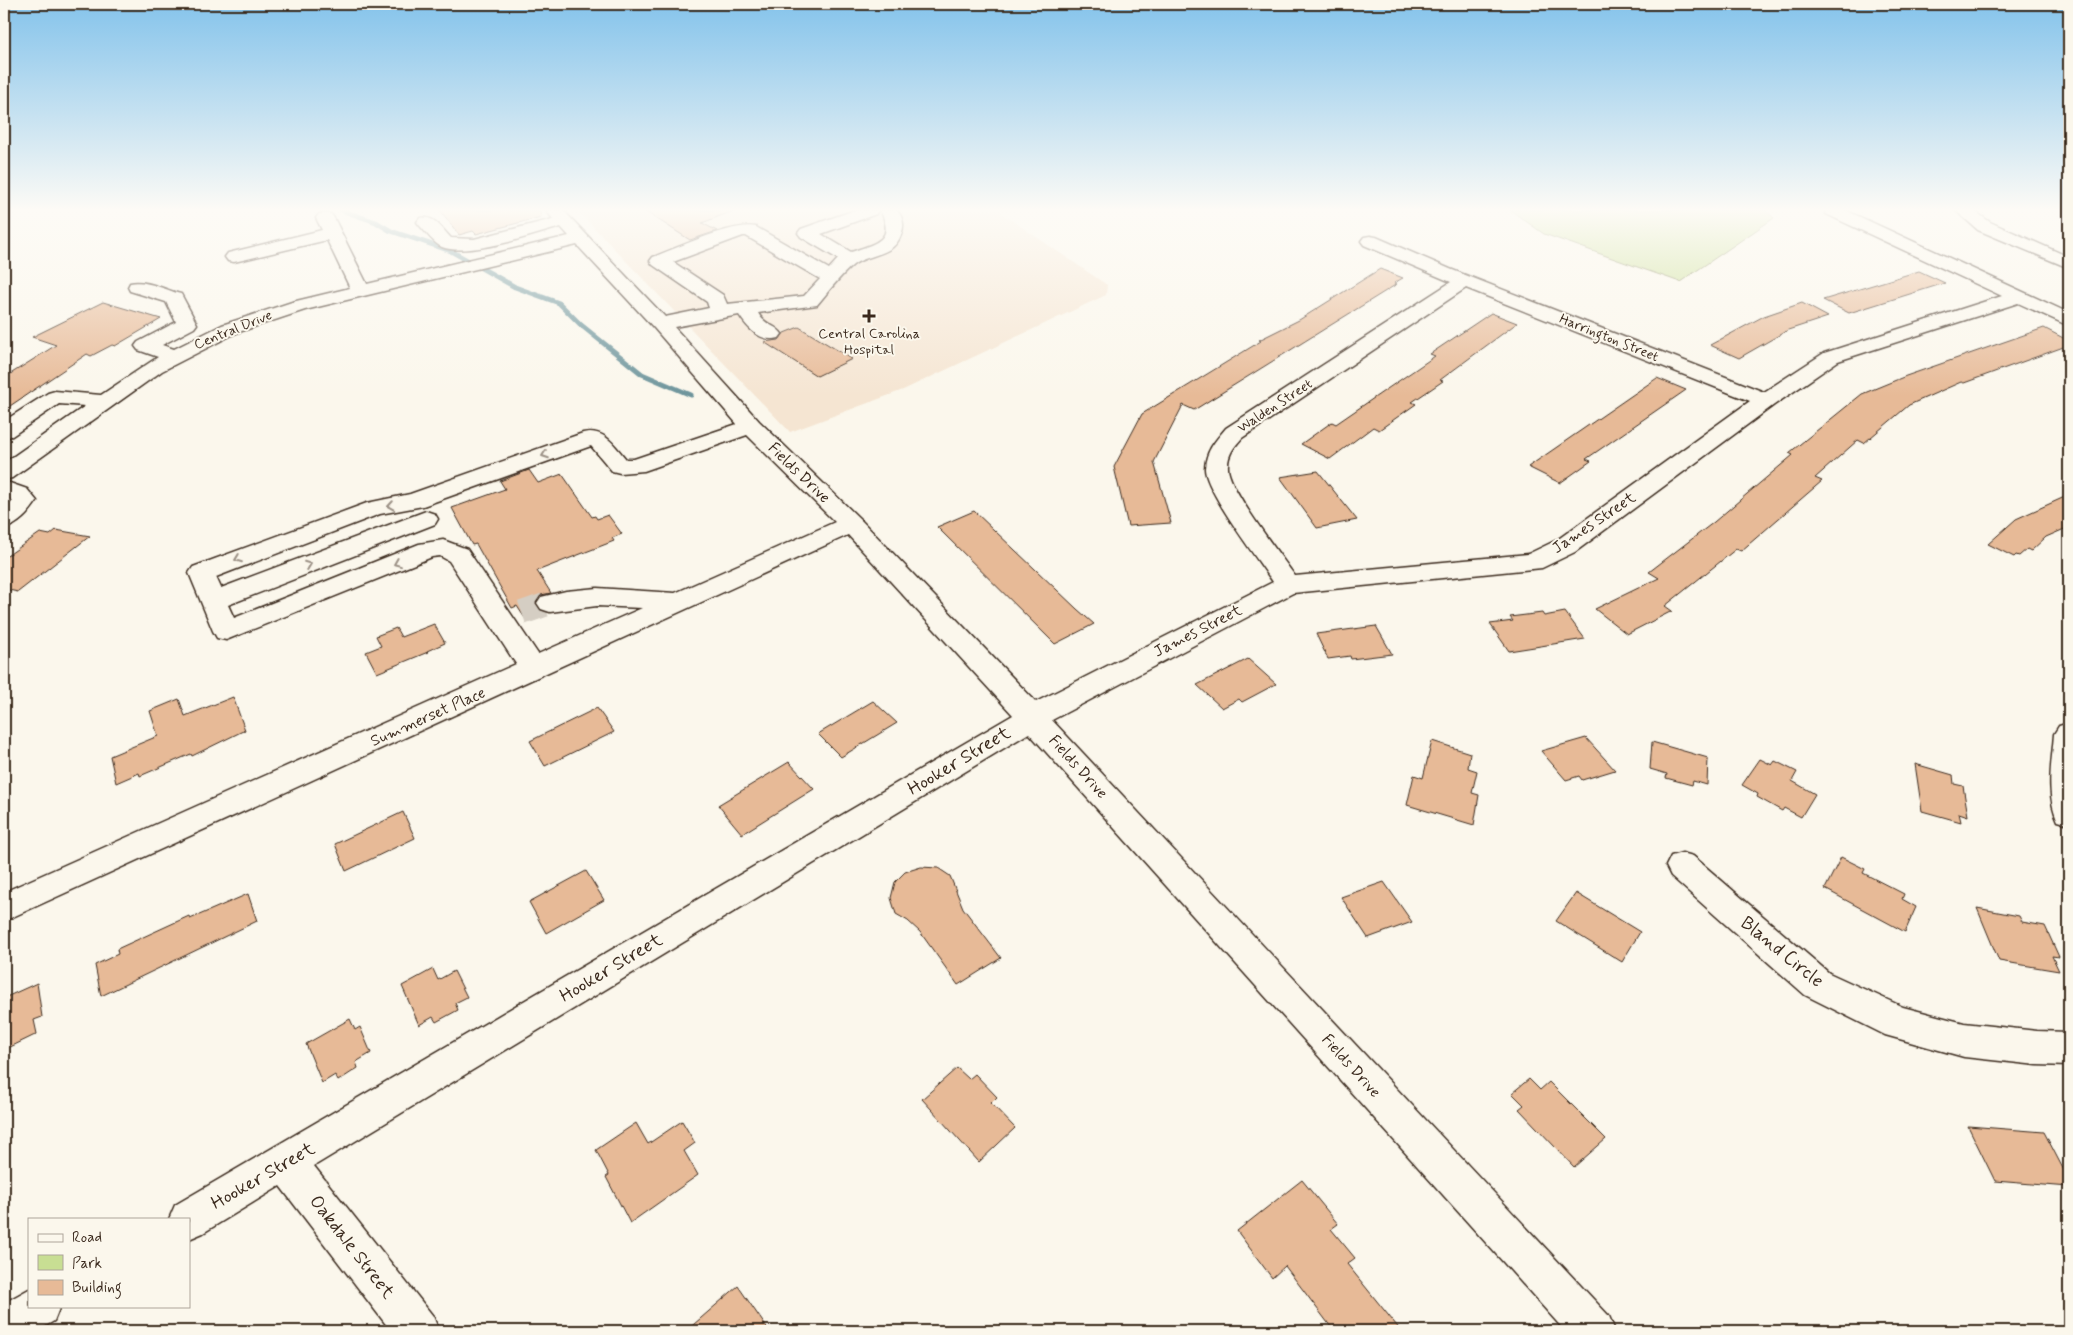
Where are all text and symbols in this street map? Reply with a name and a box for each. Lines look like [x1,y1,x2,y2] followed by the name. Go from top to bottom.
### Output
[191,306,275,354] street label: Central Drive
[862,309,876,323] marker: Central Carolina Hospital
[1556,310,1661,368] street label: Harrington Street
[818,325,920,359] place label: Central Carolina Hospital
[1234,375,1316,437] street label: Walden Street
[763,438,835,508] street label: Fields Drive
[541,449,550,459] one-way arrow
[1548,487,1640,559] street label: James Street
[386,500,395,510] one-way arrow
[234,553,243,563] one-way arrow
[393,557,402,567] one-way arrow
[303,560,312,571] one-way arrow
[1150,599,1246,662] street label: James Street
[367,682,489,752] street label: Summerset Place
[903,720,1015,802] street label: Hooker Street
[1044,731,1112,803] street label: Fields Drive
[1735,911,1829,993] street label: Bland Circle
[555,927,667,1009] street label: Hooker Street
[1317,1030,1385,1102] street label: Fields Drive
[207,1136,319,1216] street label: Hooker Street
[304,1190,400,1304] street label: Oakdale Street
[28,1218,190,1308] legend
[72,1228,102,1248] text: Road
[72,1254,102,1274] text: Park
[72,1278,122,1299] text: Building

